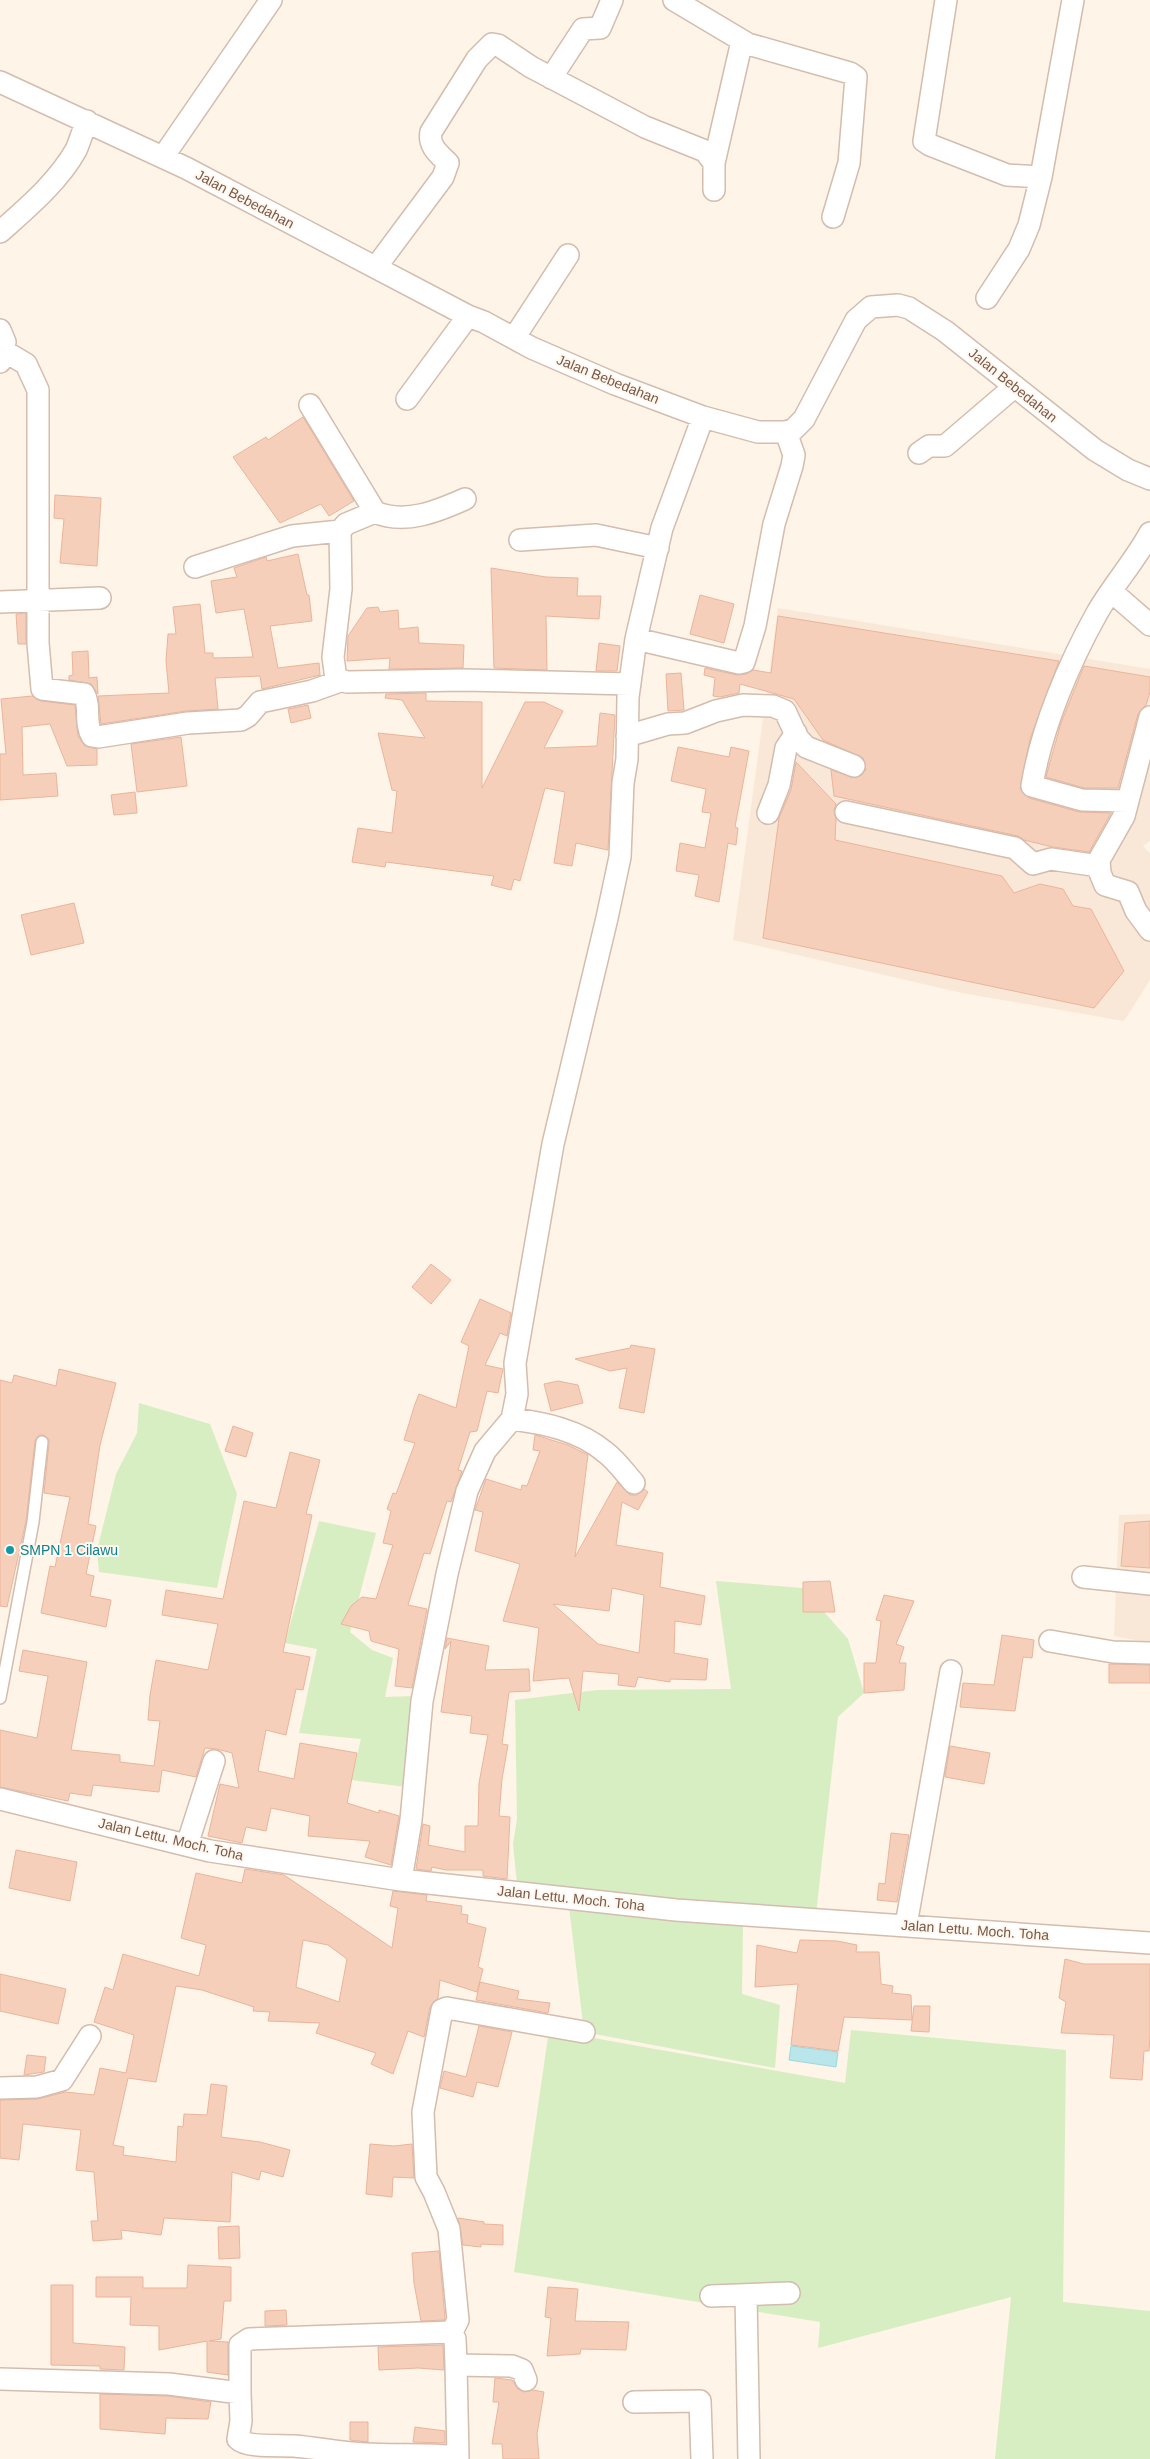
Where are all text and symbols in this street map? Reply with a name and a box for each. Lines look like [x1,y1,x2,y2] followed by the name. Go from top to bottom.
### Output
[193,166,297,232] street label: Jalan Bebedahan
[966,344,1060,426] street label: Jalan Bebedahan
[554,351,662,407] street label: Jalan Bebedahan
[20,1542,118,1558] place label: SMPN 1 Cilawu
[4,1544,16,1556] marker: SMPN 1 Cilawu
[97,1815,245,1864] street label: Jalan Lettu. Moch. Toha
[496,1882,646,1914] street label: Jalan Lettu. Moch. Toha
[900,1917,1050,1943] street label: Jalan Lettu. Moch. Toha

